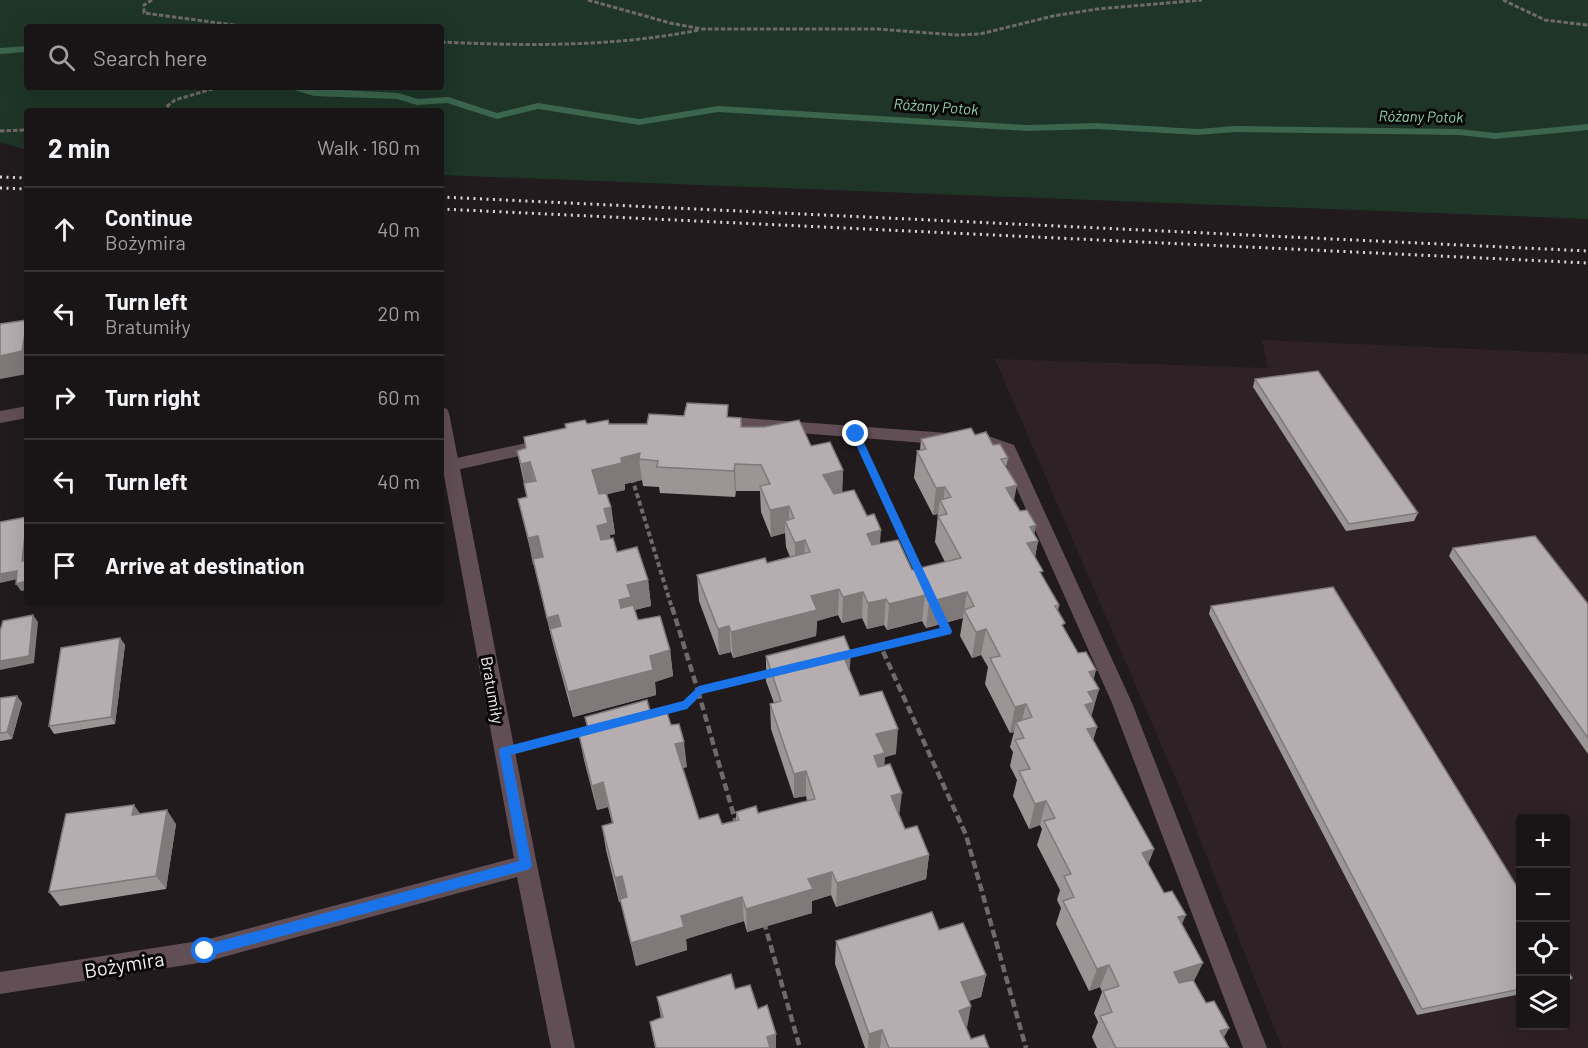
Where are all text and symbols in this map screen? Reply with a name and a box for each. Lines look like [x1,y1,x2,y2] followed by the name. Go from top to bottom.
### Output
[24,24,444,90] search box
[45,41,78,74] icon: search
[93,44,207,70] text: Search here
[893,94,980,118] water label: Różany Potok
[1378,106,1464,126] water label: Różany Potok
[48,132,110,163] text: 2 min
[317,135,420,159] text: Walk · 160 m
[105,204,193,230] text: Continue
[48,213,81,246] icon: ahead
[377,217,420,241] text: 40 m
[105,230,186,254] text: Bożymira
[105,288,188,314] text: Turn left
[48,297,81,330] icon: left
[377,301,420,325] text: 20 m
[105,314,191,338] text: Bratumiły
[48,381,81,414] icon: right
[105,384,200,410] text: Turn right
[378,385,420,409] text: 60 m
[842,420,868,446] route end
[48,465,81,498] icon: left
[105,468,188,494] text: Turn left
[377,469,420,493] text: 40 m
[48,549,81,582] icon: arrive
[105,552,304,578] text: Arrive at destination
[478,655,508,726] street label: Bratumiły
[1516,814,1570,1030] map controls
[1516,814,1570,868] button: +
[1516,868,1570,922] button: −
[1516,922,1570,976] button: locate
[191,937,217,963] route start
[82,946,166,982] street label: Bożymira
[1516,976,1570,1030] button: layers

